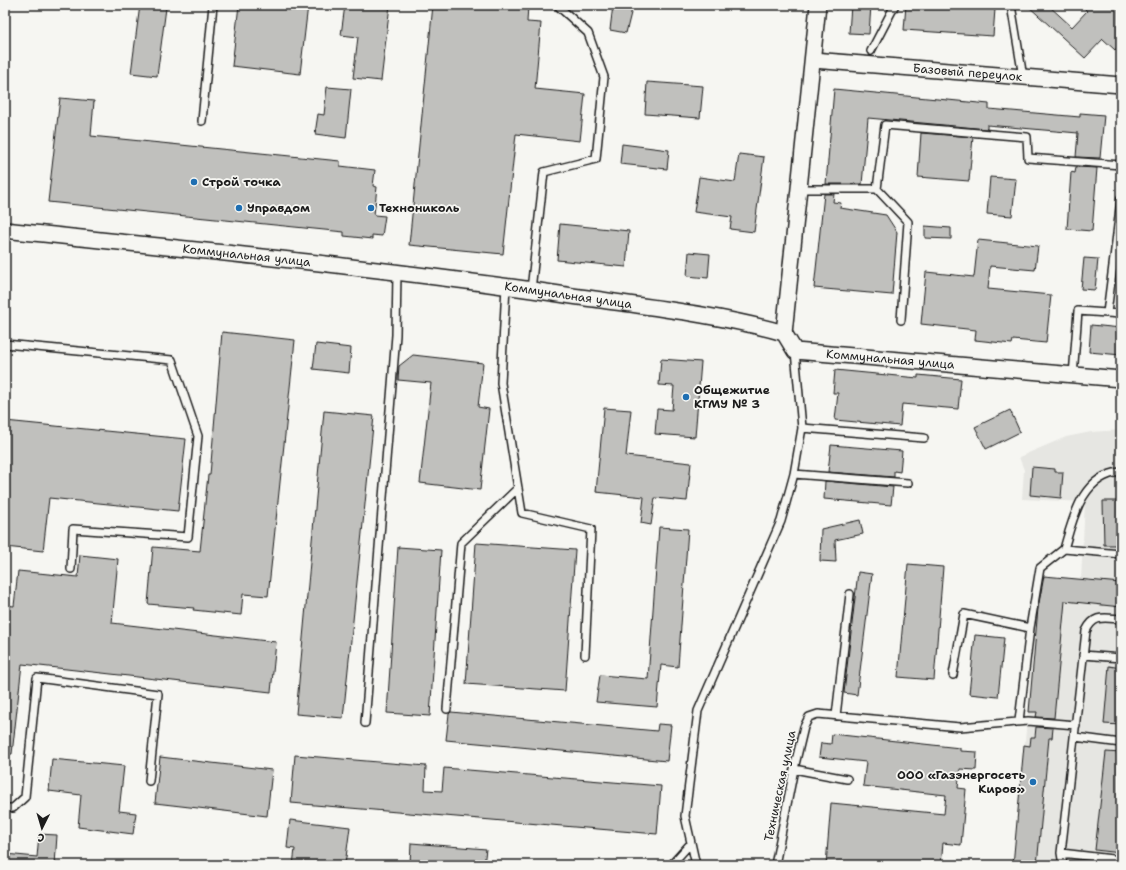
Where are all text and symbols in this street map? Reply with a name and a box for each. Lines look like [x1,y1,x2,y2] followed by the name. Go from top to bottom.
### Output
[912,60,1024,85] street label: Базовый переулок
[202,174,282,190] place label: Строй точка
[189,177,199,187] marker: Строй точка
[247,200,310,216] place label: Управдом
[379,200,460,216] place label: Технониколь
[234,203,244,213] marker: Управдом
[366,203,376,213] marker: Технониколь
[182,241,312,270] street label: Коммунальная улица
[503,278,634,312] street label: Коммунальная улица
[825,346,956,373] street label: Коммунальная улица
[694,382,770,412] place label: Общежитие КГМУ № 3
[681,392,691,402] marker: Общежитие КГМУ № 3
[760,729,800,843] street label: Техническая улица
[897,767,1025,797] place label: ООО «Газэнергосеть Киров»
[1028,777,1038,787] marker: ООО «Газэнергосеть Киров»
[22,808,62,848] north arrow
[37,830,45,845] text: С

